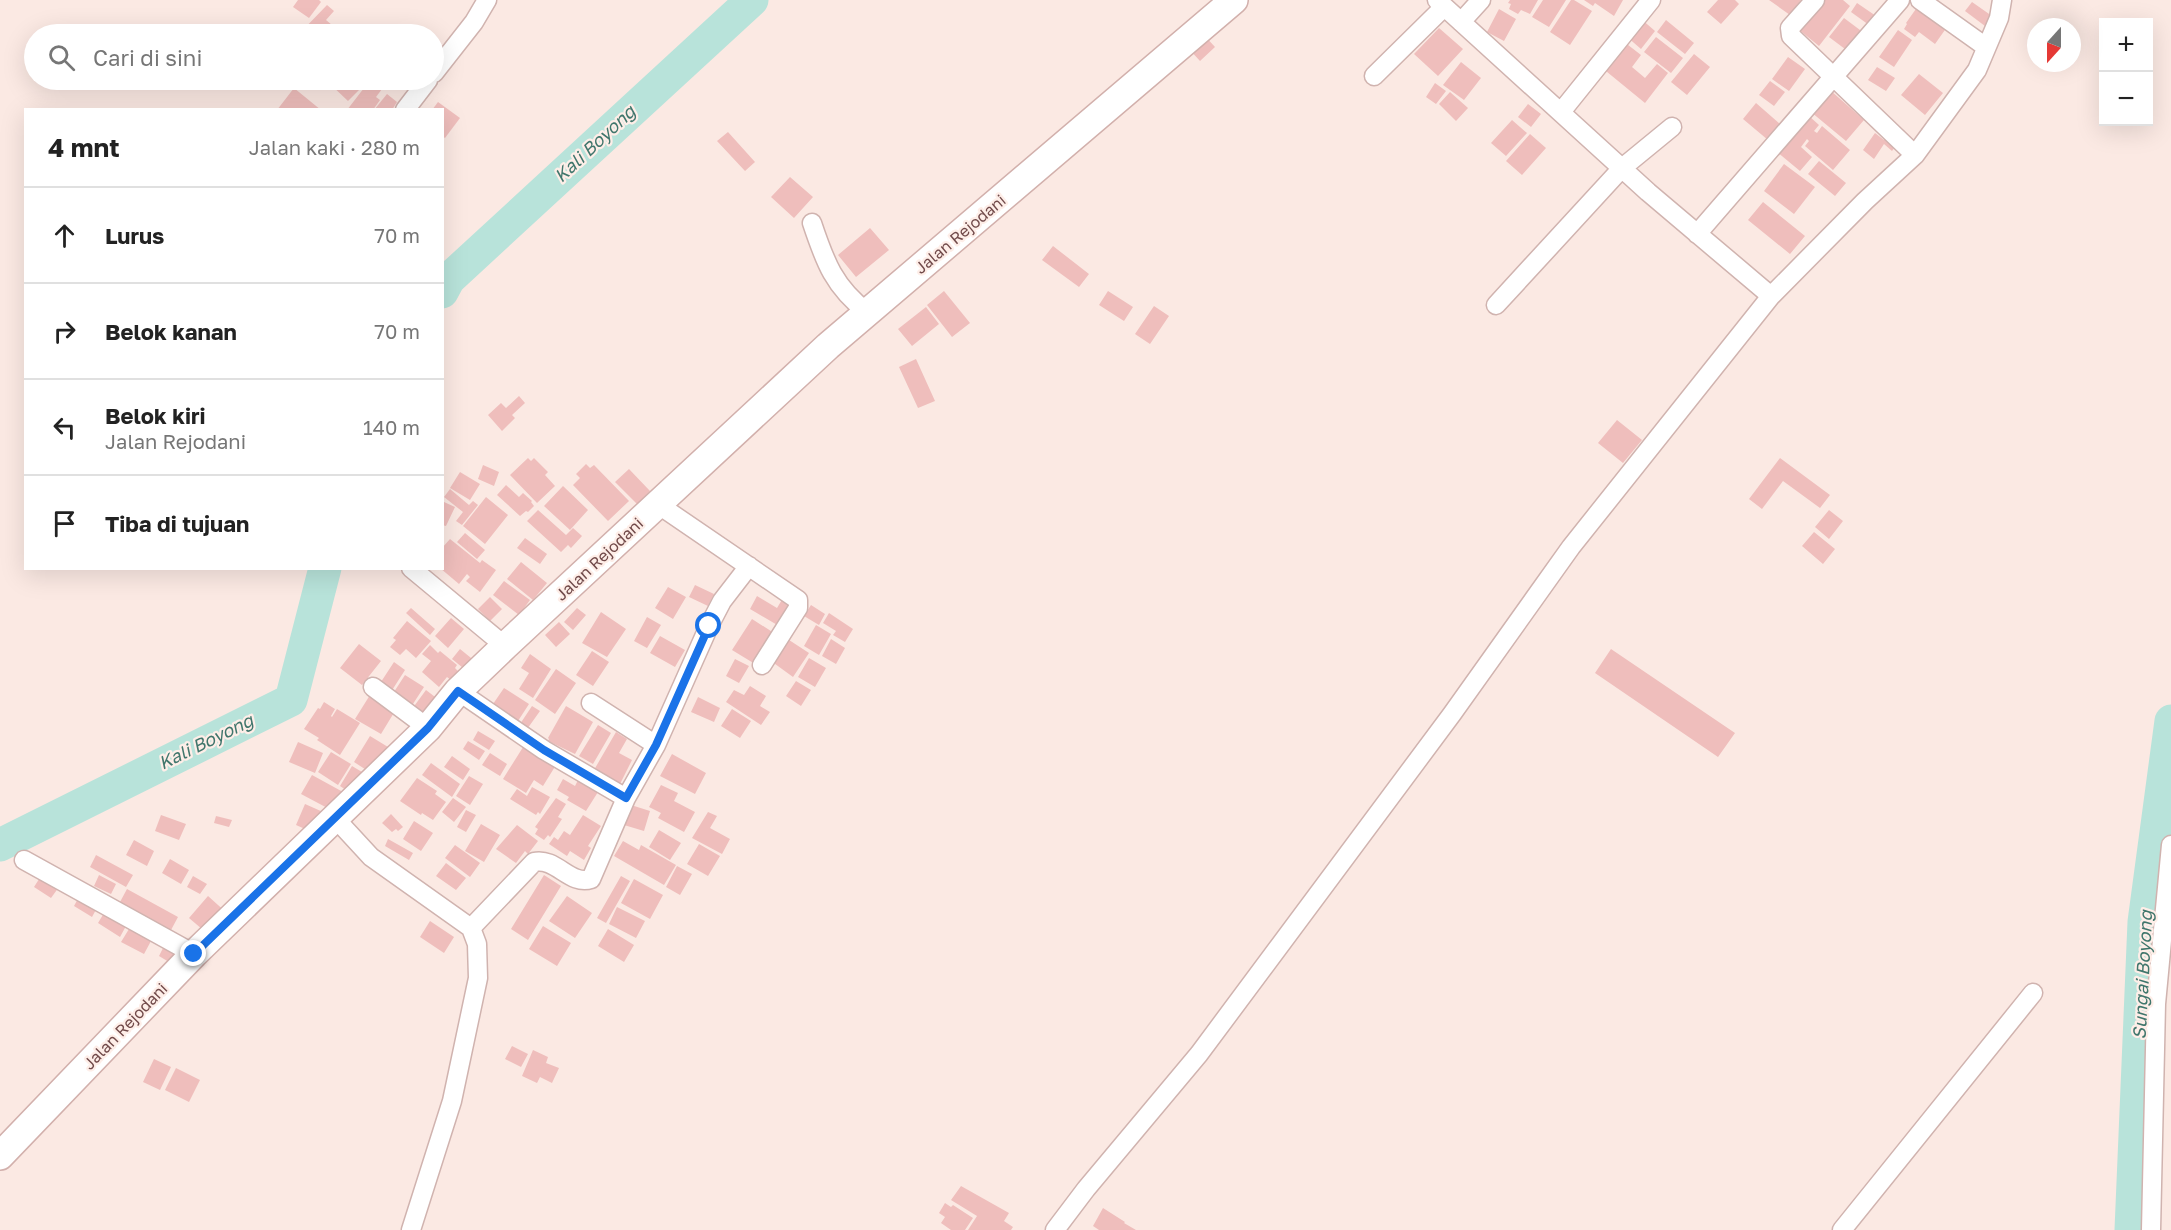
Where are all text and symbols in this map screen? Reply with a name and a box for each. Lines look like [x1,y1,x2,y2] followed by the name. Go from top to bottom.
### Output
[2027,18,2081,72] north arrow
[2099,18,2153,126] map controls
[2099,18,2153,72] button: +
[24,24,444,90] search box
[45,41,78,74] icon: search
[93,44,202,71] text: Cari di sini
[2099,72,2153,126] button: −
[549,99,641,186] water label: Kali Boyong
[48,132,120,163] text: 4 mnt
[249,135,420,159] text: Jalan kaki · 280 m
[910,190,1010,278] street label: Jalan Rejodani
[48,219,81,252] icon: ahead
[105,222,164,249] text: Lurus
[374,223,420,247] text: 70 m
[48,315,81,348] icon: right
[105,318,237,345] text: Belok kanan
[374,319,420,343] text: 70 m
[105,402,206,429] text: Belok kiri
[48,411,81,444] icon: left
[363,415,420,439] text: 140 m
[105,429,246,453] text: Jalan Rejodani
[48,507,81,540] icon: arrive
[105,510,249,537] text: Tiba di tujuan
[551,513,647,605] street label: Jalan Rejodani
[695,612,721,638] route start
[155,708,258,773] water label: Kali Boyong
[2128,908,2156,1040] water label: Sungai Boyong
[180,940,206,966] route end
[79,978,171,1074] street label: Jalan Rejodani

